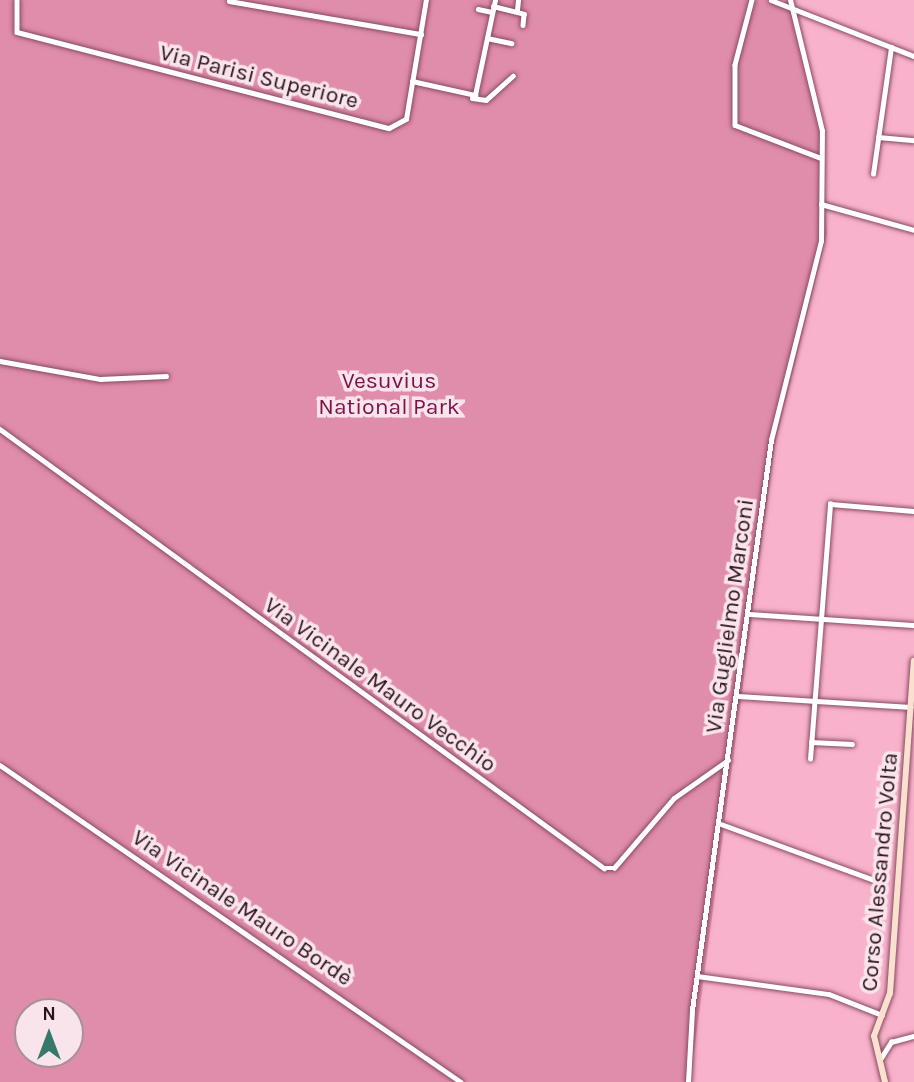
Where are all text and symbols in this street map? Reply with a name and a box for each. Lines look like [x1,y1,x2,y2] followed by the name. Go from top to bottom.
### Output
[157,39,361,115] street label: Via Parisi Superiore
[318,367,460,421] park label: Vesuvius National Park
[700,497,760,735] street label: Via Guglielmo Marconi
[259,592,501,778] street label: Via Vicinale Mauro Vecchio
[856,751,904,993] street label: Corso Alessandro Volta
[127,824,357,992] street label: Via Vicinale Mauro Bordè
[14,998,84,1068] north arrow
[42,1003,56,1025] text: N

